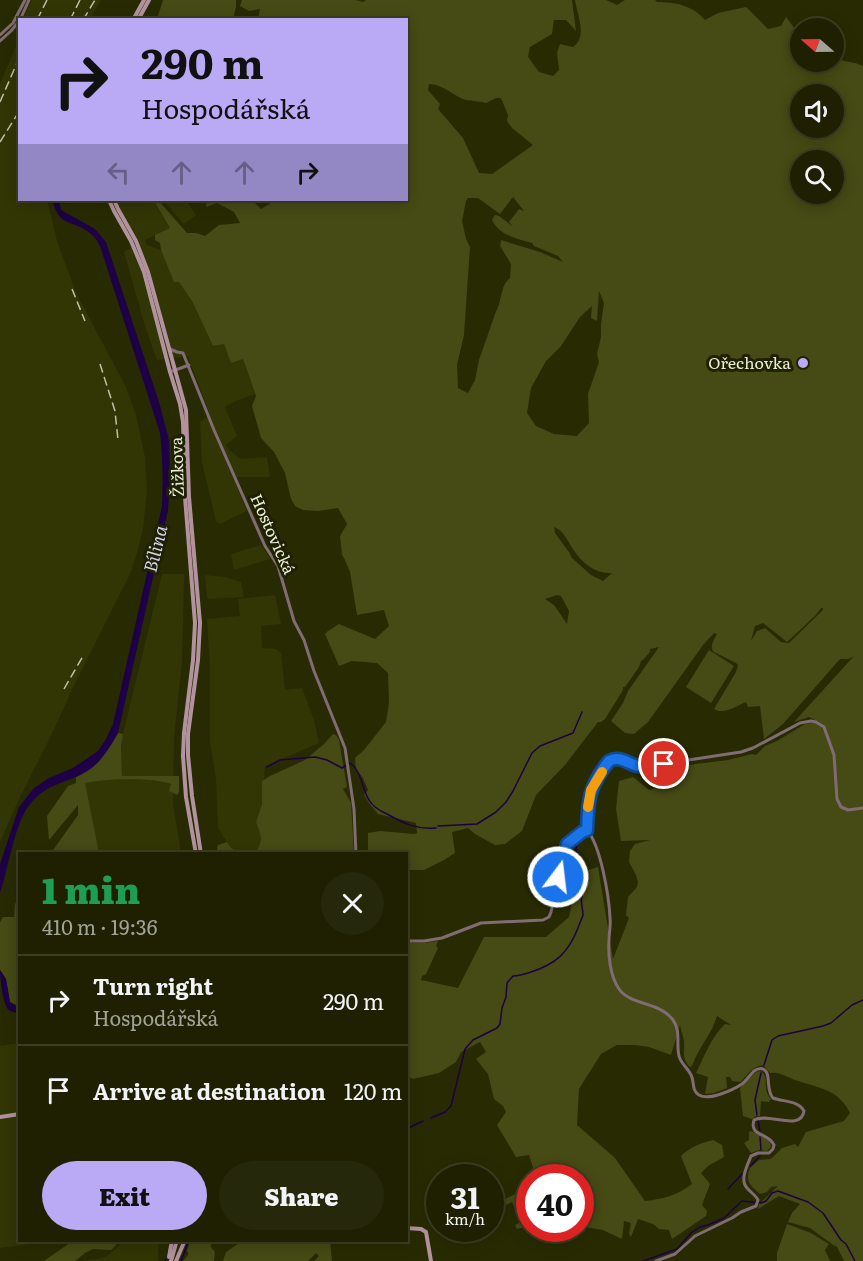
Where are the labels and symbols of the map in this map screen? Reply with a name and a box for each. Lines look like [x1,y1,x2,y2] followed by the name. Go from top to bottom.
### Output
[790,18,844,72] north arrow
[708,350,791,374] place label: Ořechovka
[796,356,810,370] marker: Ořechovka
[163,436,189,498] street label: Žižkova
[245,489,303,578] street label: Hostovická
[136,522,174,575] water label: Bílina
[638,738,689,789] pin
[526,845,590,909] position arrow
[516,1164,594,1242] speed limit sign: 40

